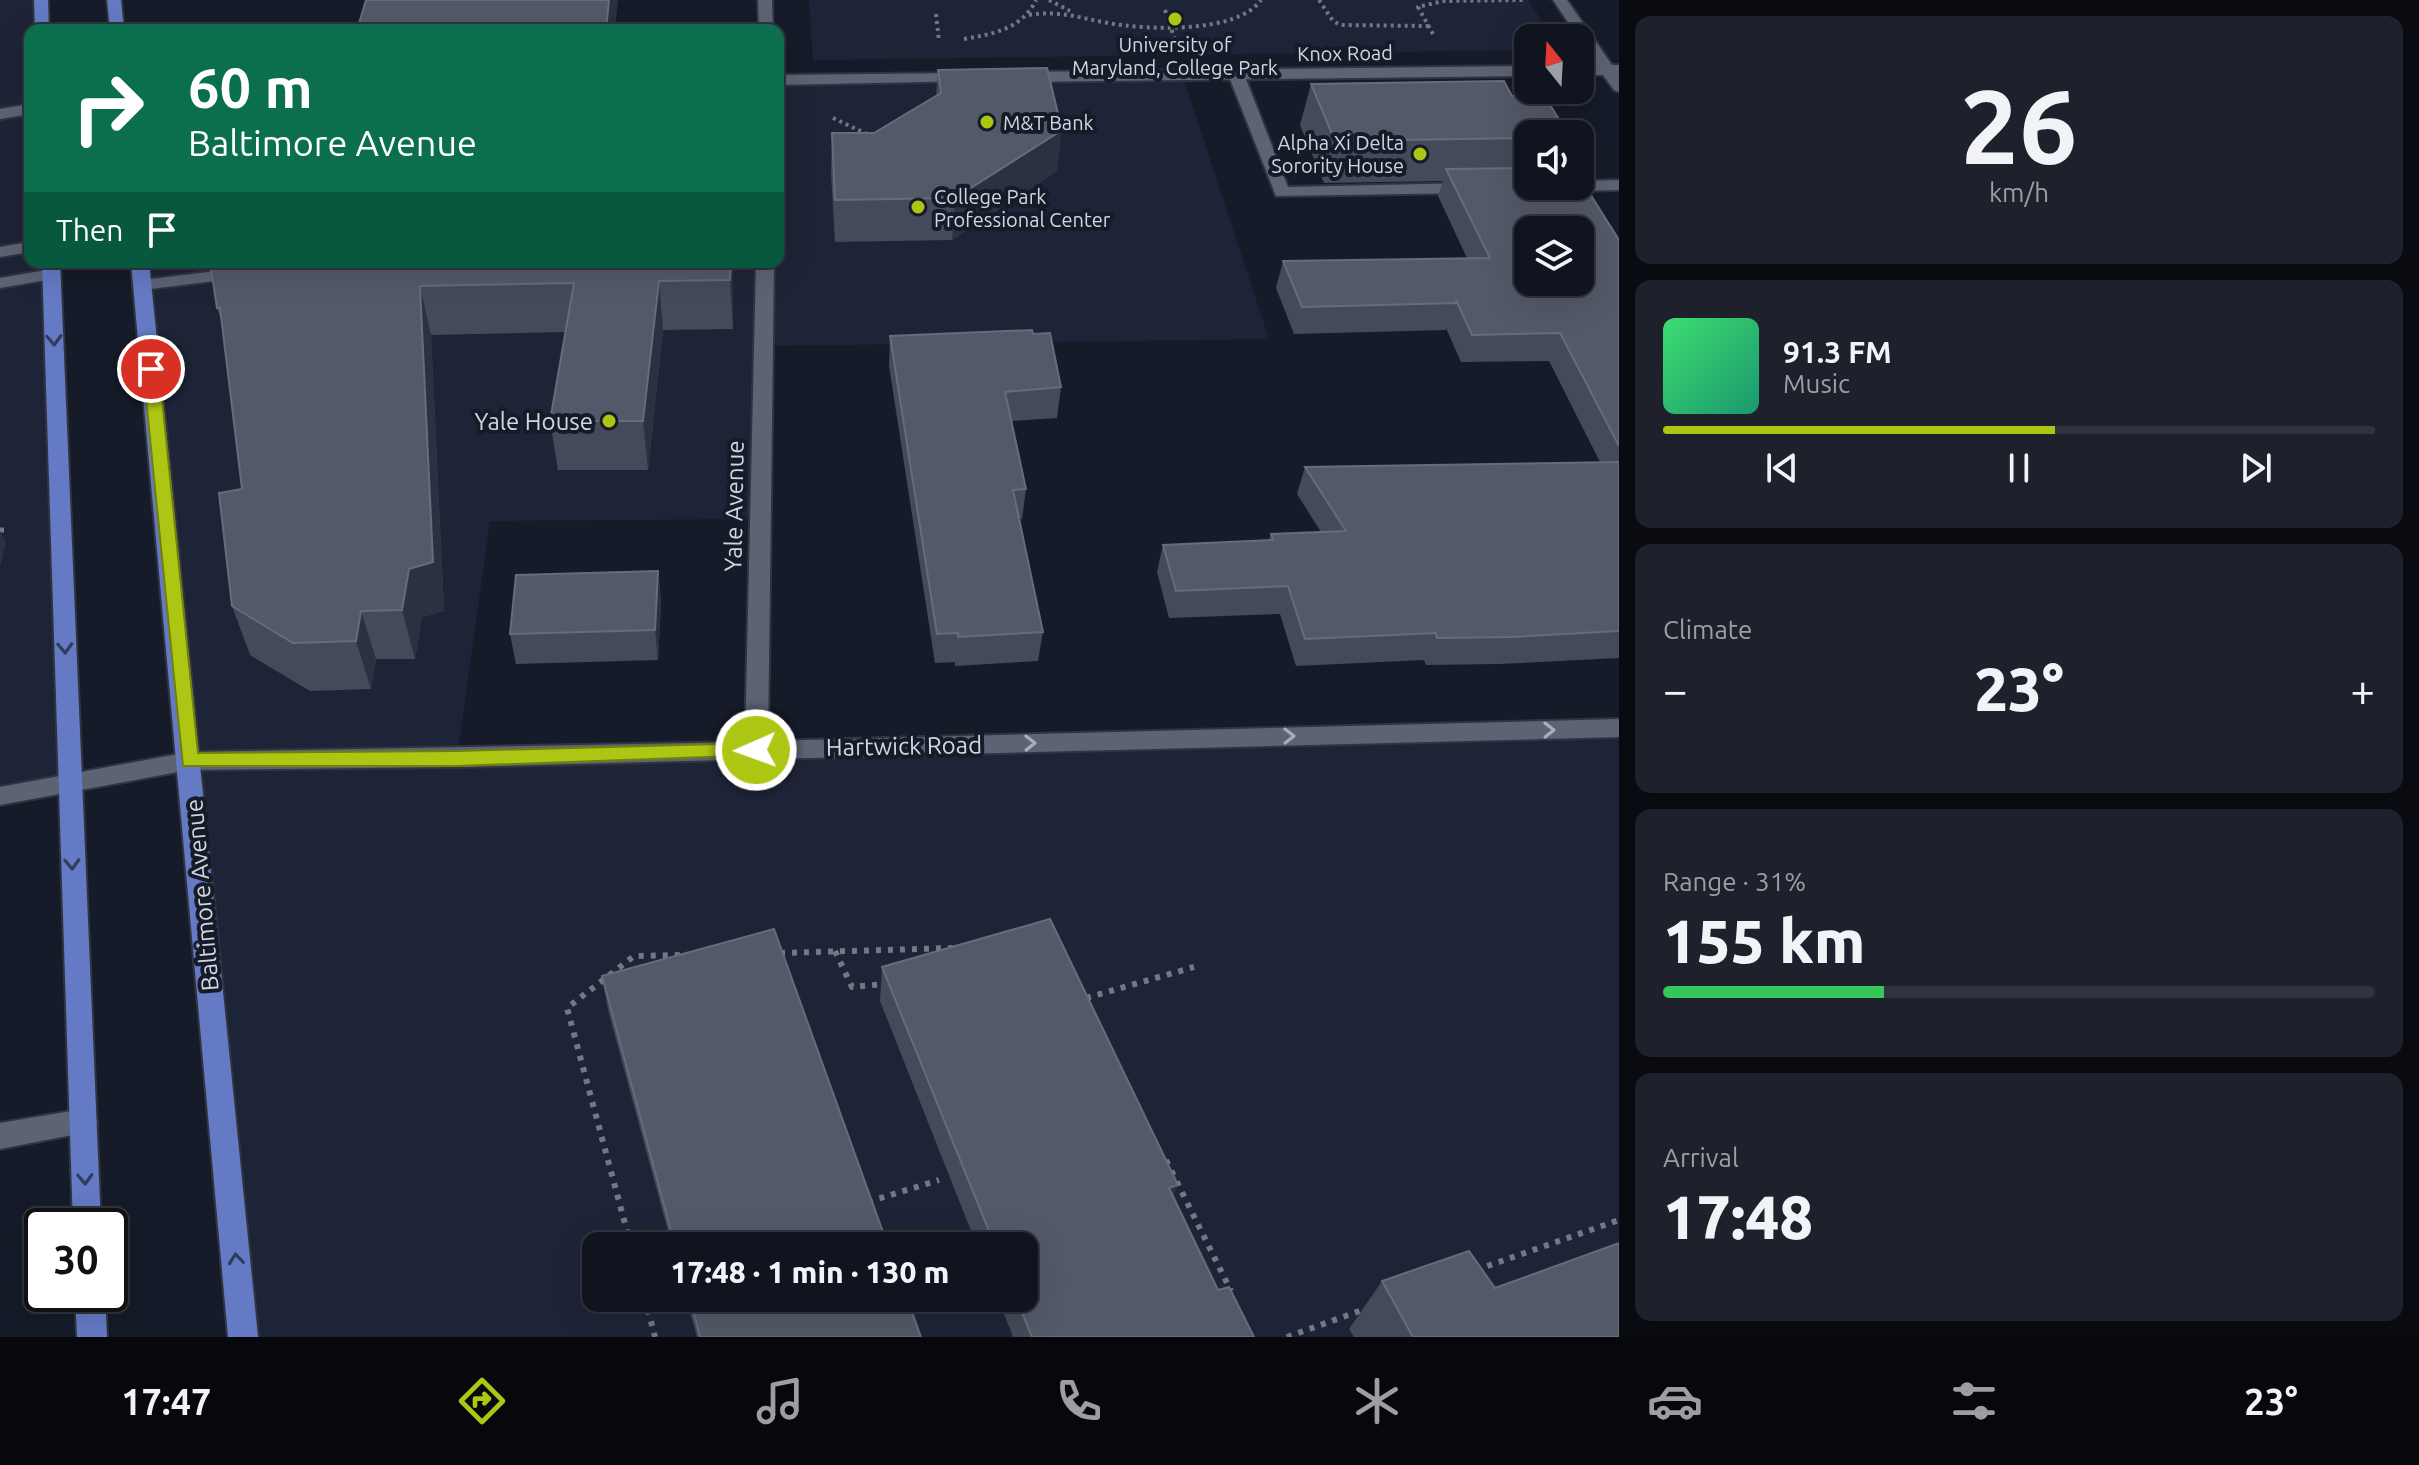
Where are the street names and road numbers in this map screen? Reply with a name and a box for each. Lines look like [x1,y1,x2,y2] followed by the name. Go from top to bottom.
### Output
[1297,41,1393,65] street label: Knox Road
[719,440,749,572] street label: Yale Avenue
[826,731,982,761] street label: Hartwick Road
[180,798,224,992] street label: Baltimore Avenue

